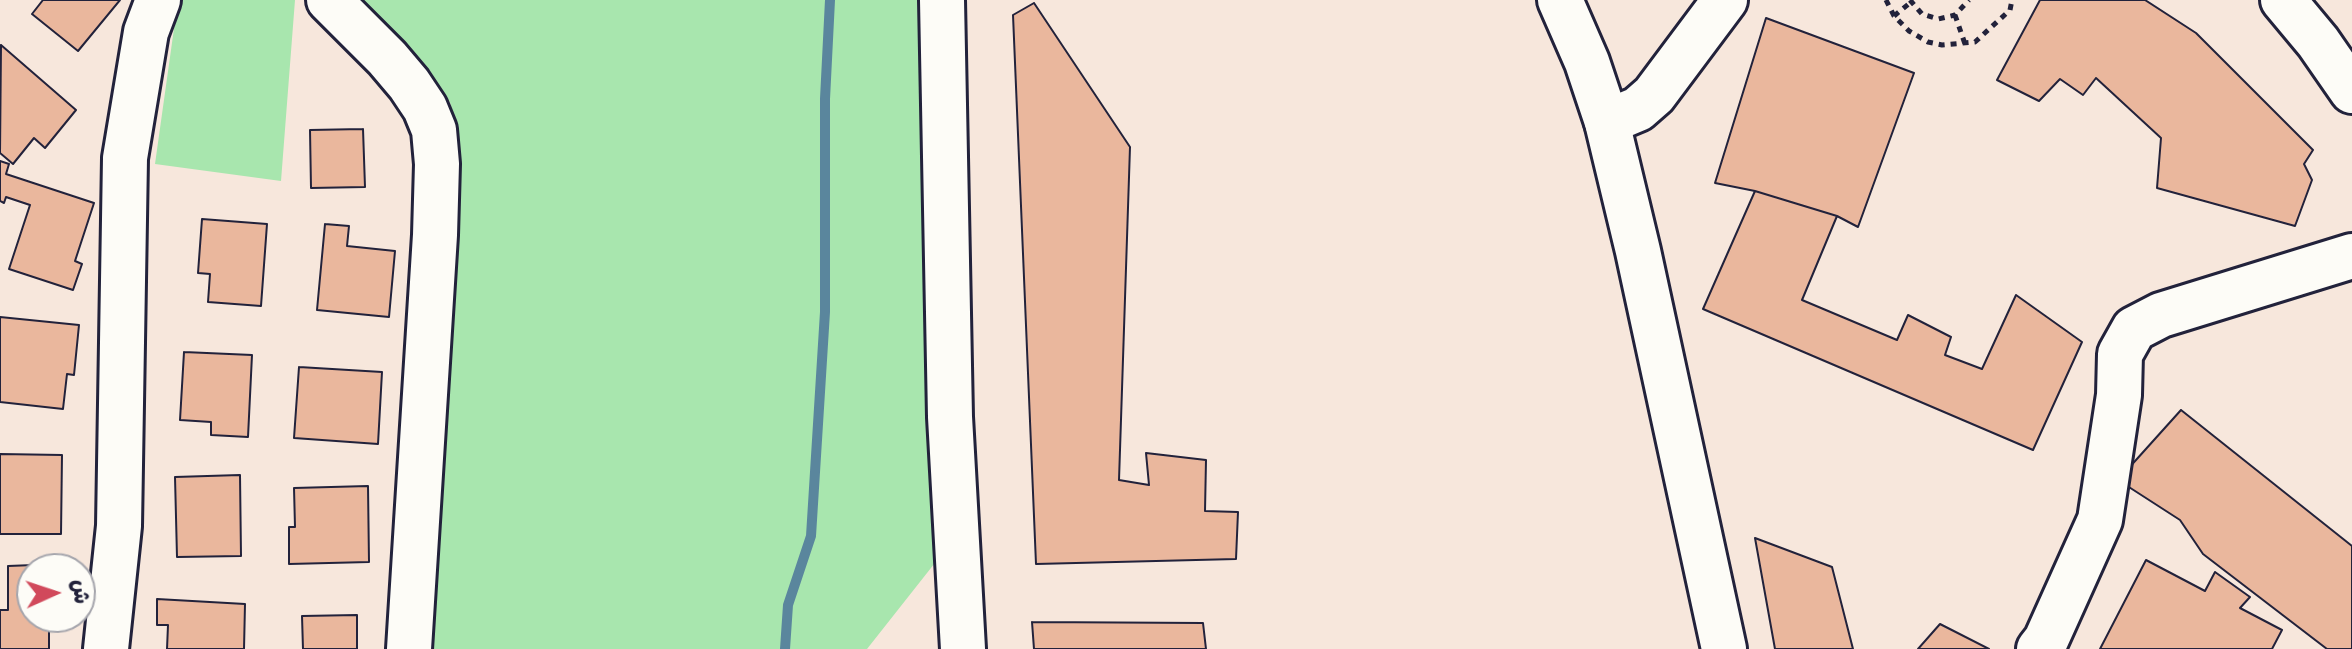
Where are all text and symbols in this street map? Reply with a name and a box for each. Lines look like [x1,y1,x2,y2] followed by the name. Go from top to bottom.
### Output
[16,553,96,633] north arrow
[64,579,92,605] text: ش

